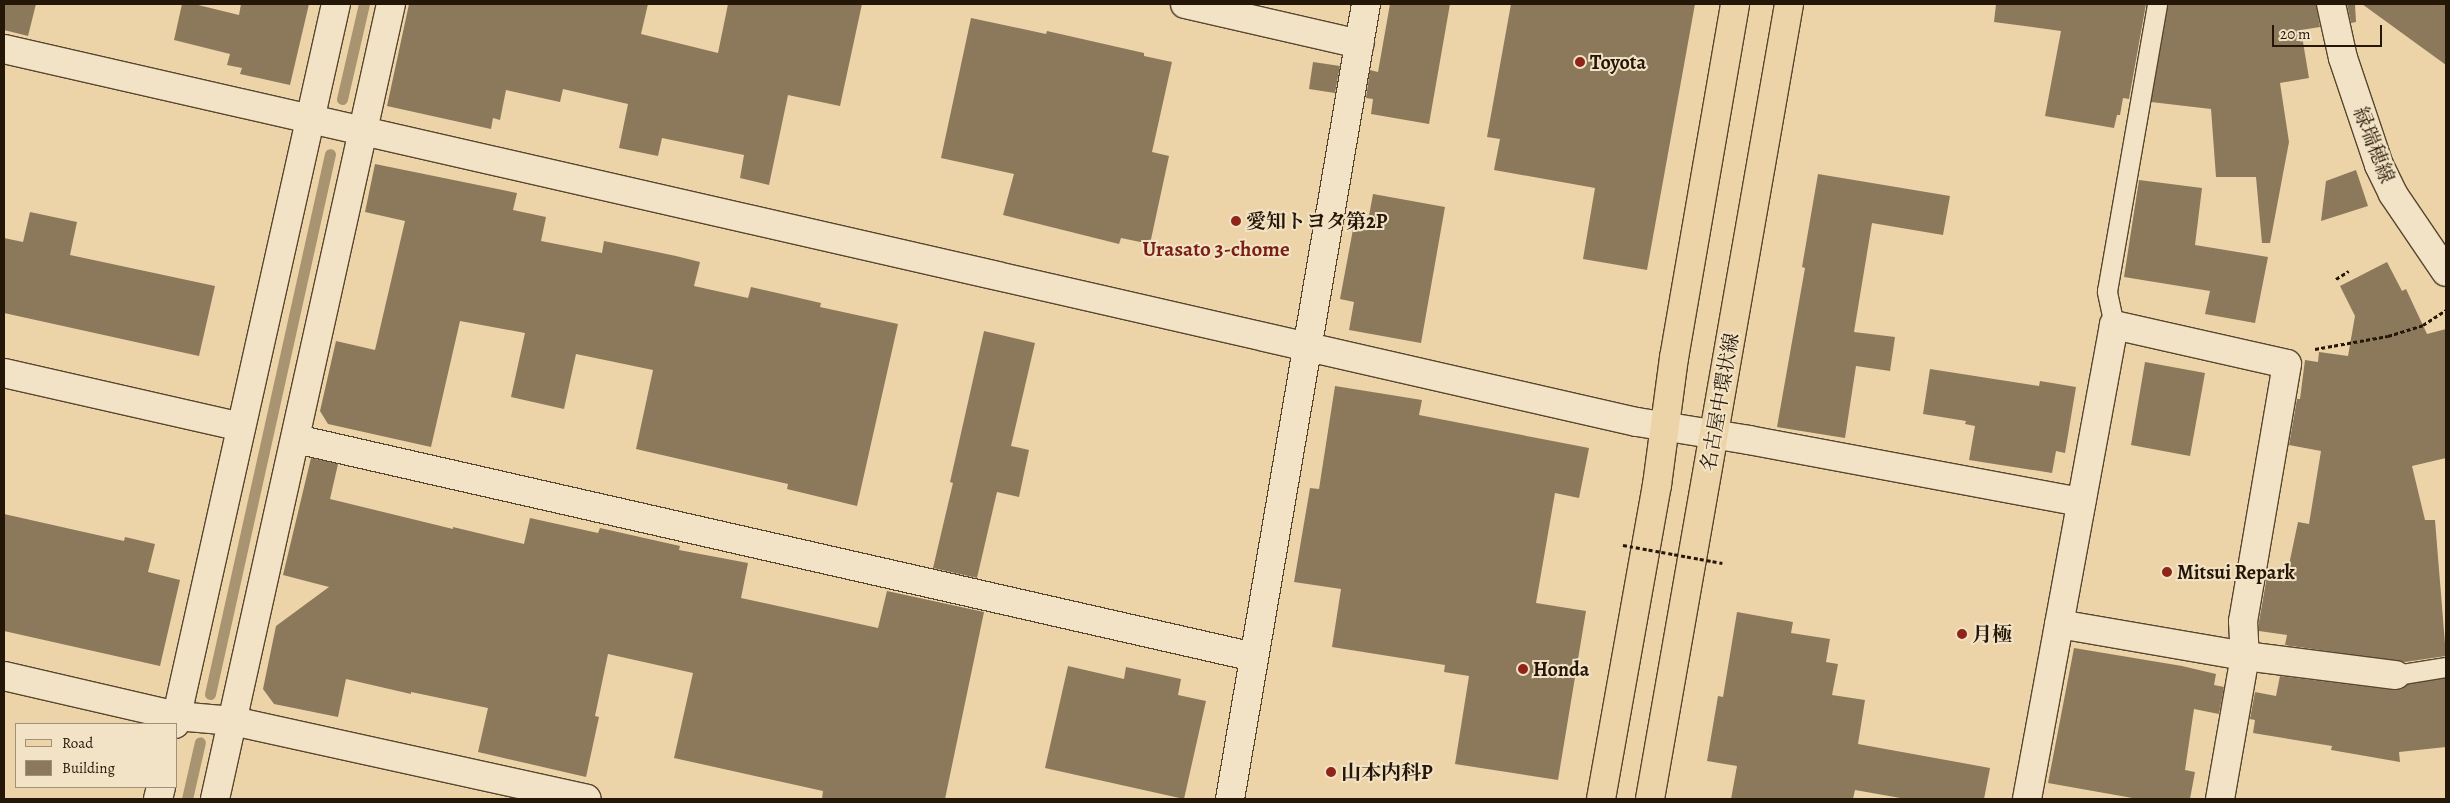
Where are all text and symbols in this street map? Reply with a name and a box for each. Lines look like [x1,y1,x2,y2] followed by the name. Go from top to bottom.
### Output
[2275,15,2385,47] scale bar
[2280,24,2311,44] text: 20 m
[1590,50,1646,74] place label: Toyota
[1574,56,1586,68] marker: Toyota
[2348,103,2400,187] street label: 緑瑞穂線
[1246,209,1387,233] place label: 愛知トヨタ第2P
[1230,215,1242,227] marker: 愛知トヨタ第2P
[1142,236,1290,262] district label: Urasato 3-chome
[1696,331,1744,473] street label: 名古屋中環状線
[2177,560,2295,584] place label: Mitsui Repark
[2161,566,2173,578] marker: Mitsui Repark
[1972,622,2012,646] place label: 月極
[1956,628,1968,640] marker: 月極
[1533,657,1589,681] place label: Honda
[1517,663,1529,675] marker: Honda
[15,723,178,788] legend
[62,733,93,753] text: Road
[62,758,115,778] text: Building
[1341,760,1433,784] place label: 山本内科P
[1325,766,1337,778] marker: 山本内科P

